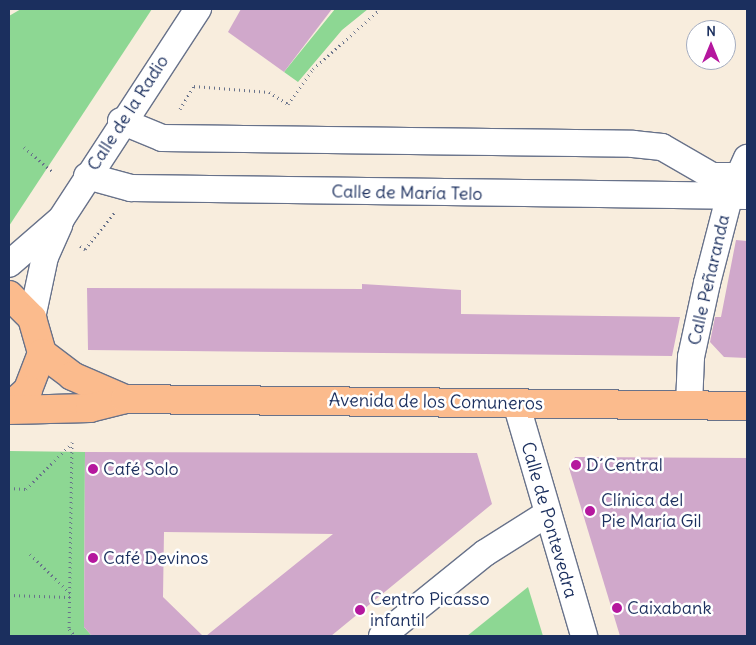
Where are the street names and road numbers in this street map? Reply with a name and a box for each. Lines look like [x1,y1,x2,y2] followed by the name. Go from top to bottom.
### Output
[83,51,173,175] street label: Calle de la Radio
[331,181,483,205] street label: Calle de María Telo
[683,213,735,347] street label: Calle Peñaranda
[329,389,543,415] street label: Avenida de los Comuneros
[516,439,582,601] street label: Calle de Pontevedra

